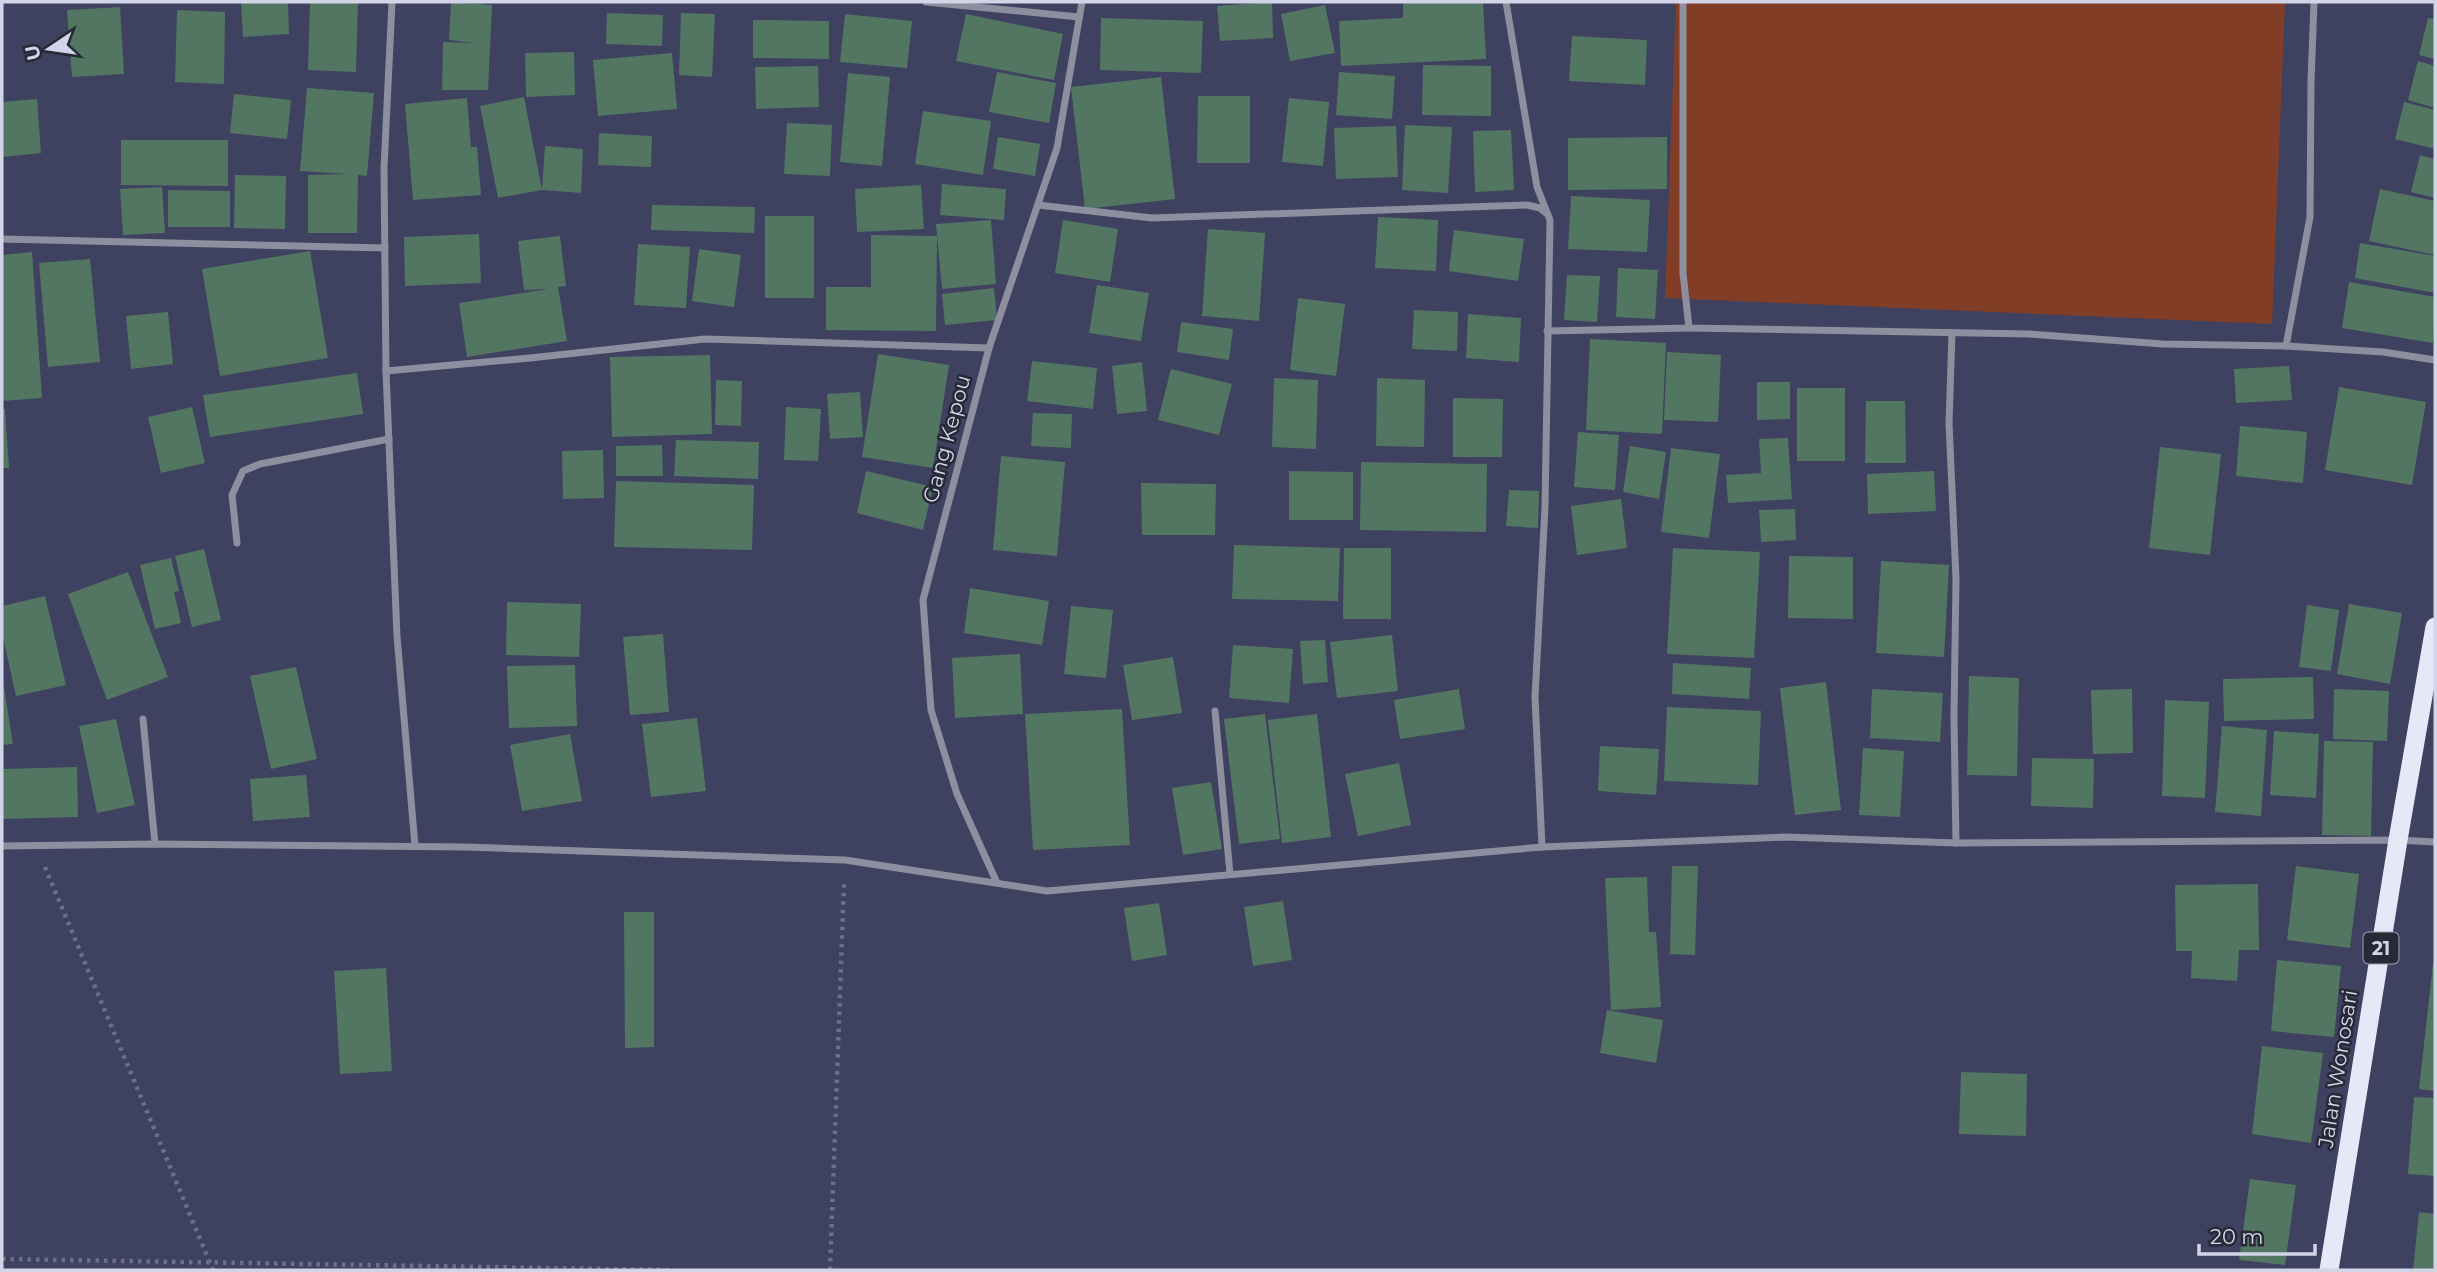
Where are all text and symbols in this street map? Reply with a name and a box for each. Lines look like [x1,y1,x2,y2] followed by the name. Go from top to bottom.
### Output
[14,14,84,84] north arrow
[20,43,46,63] text: U
[917,372,976,506] street label: Gang Kepou
[2364,932,2398,964] road number: 21
[2312,988,2362,1151] street label: Jalan Wonosari
[2199,1212,2314,1256] scale bar
[2210,1224,2264,1249] text: 20 m

